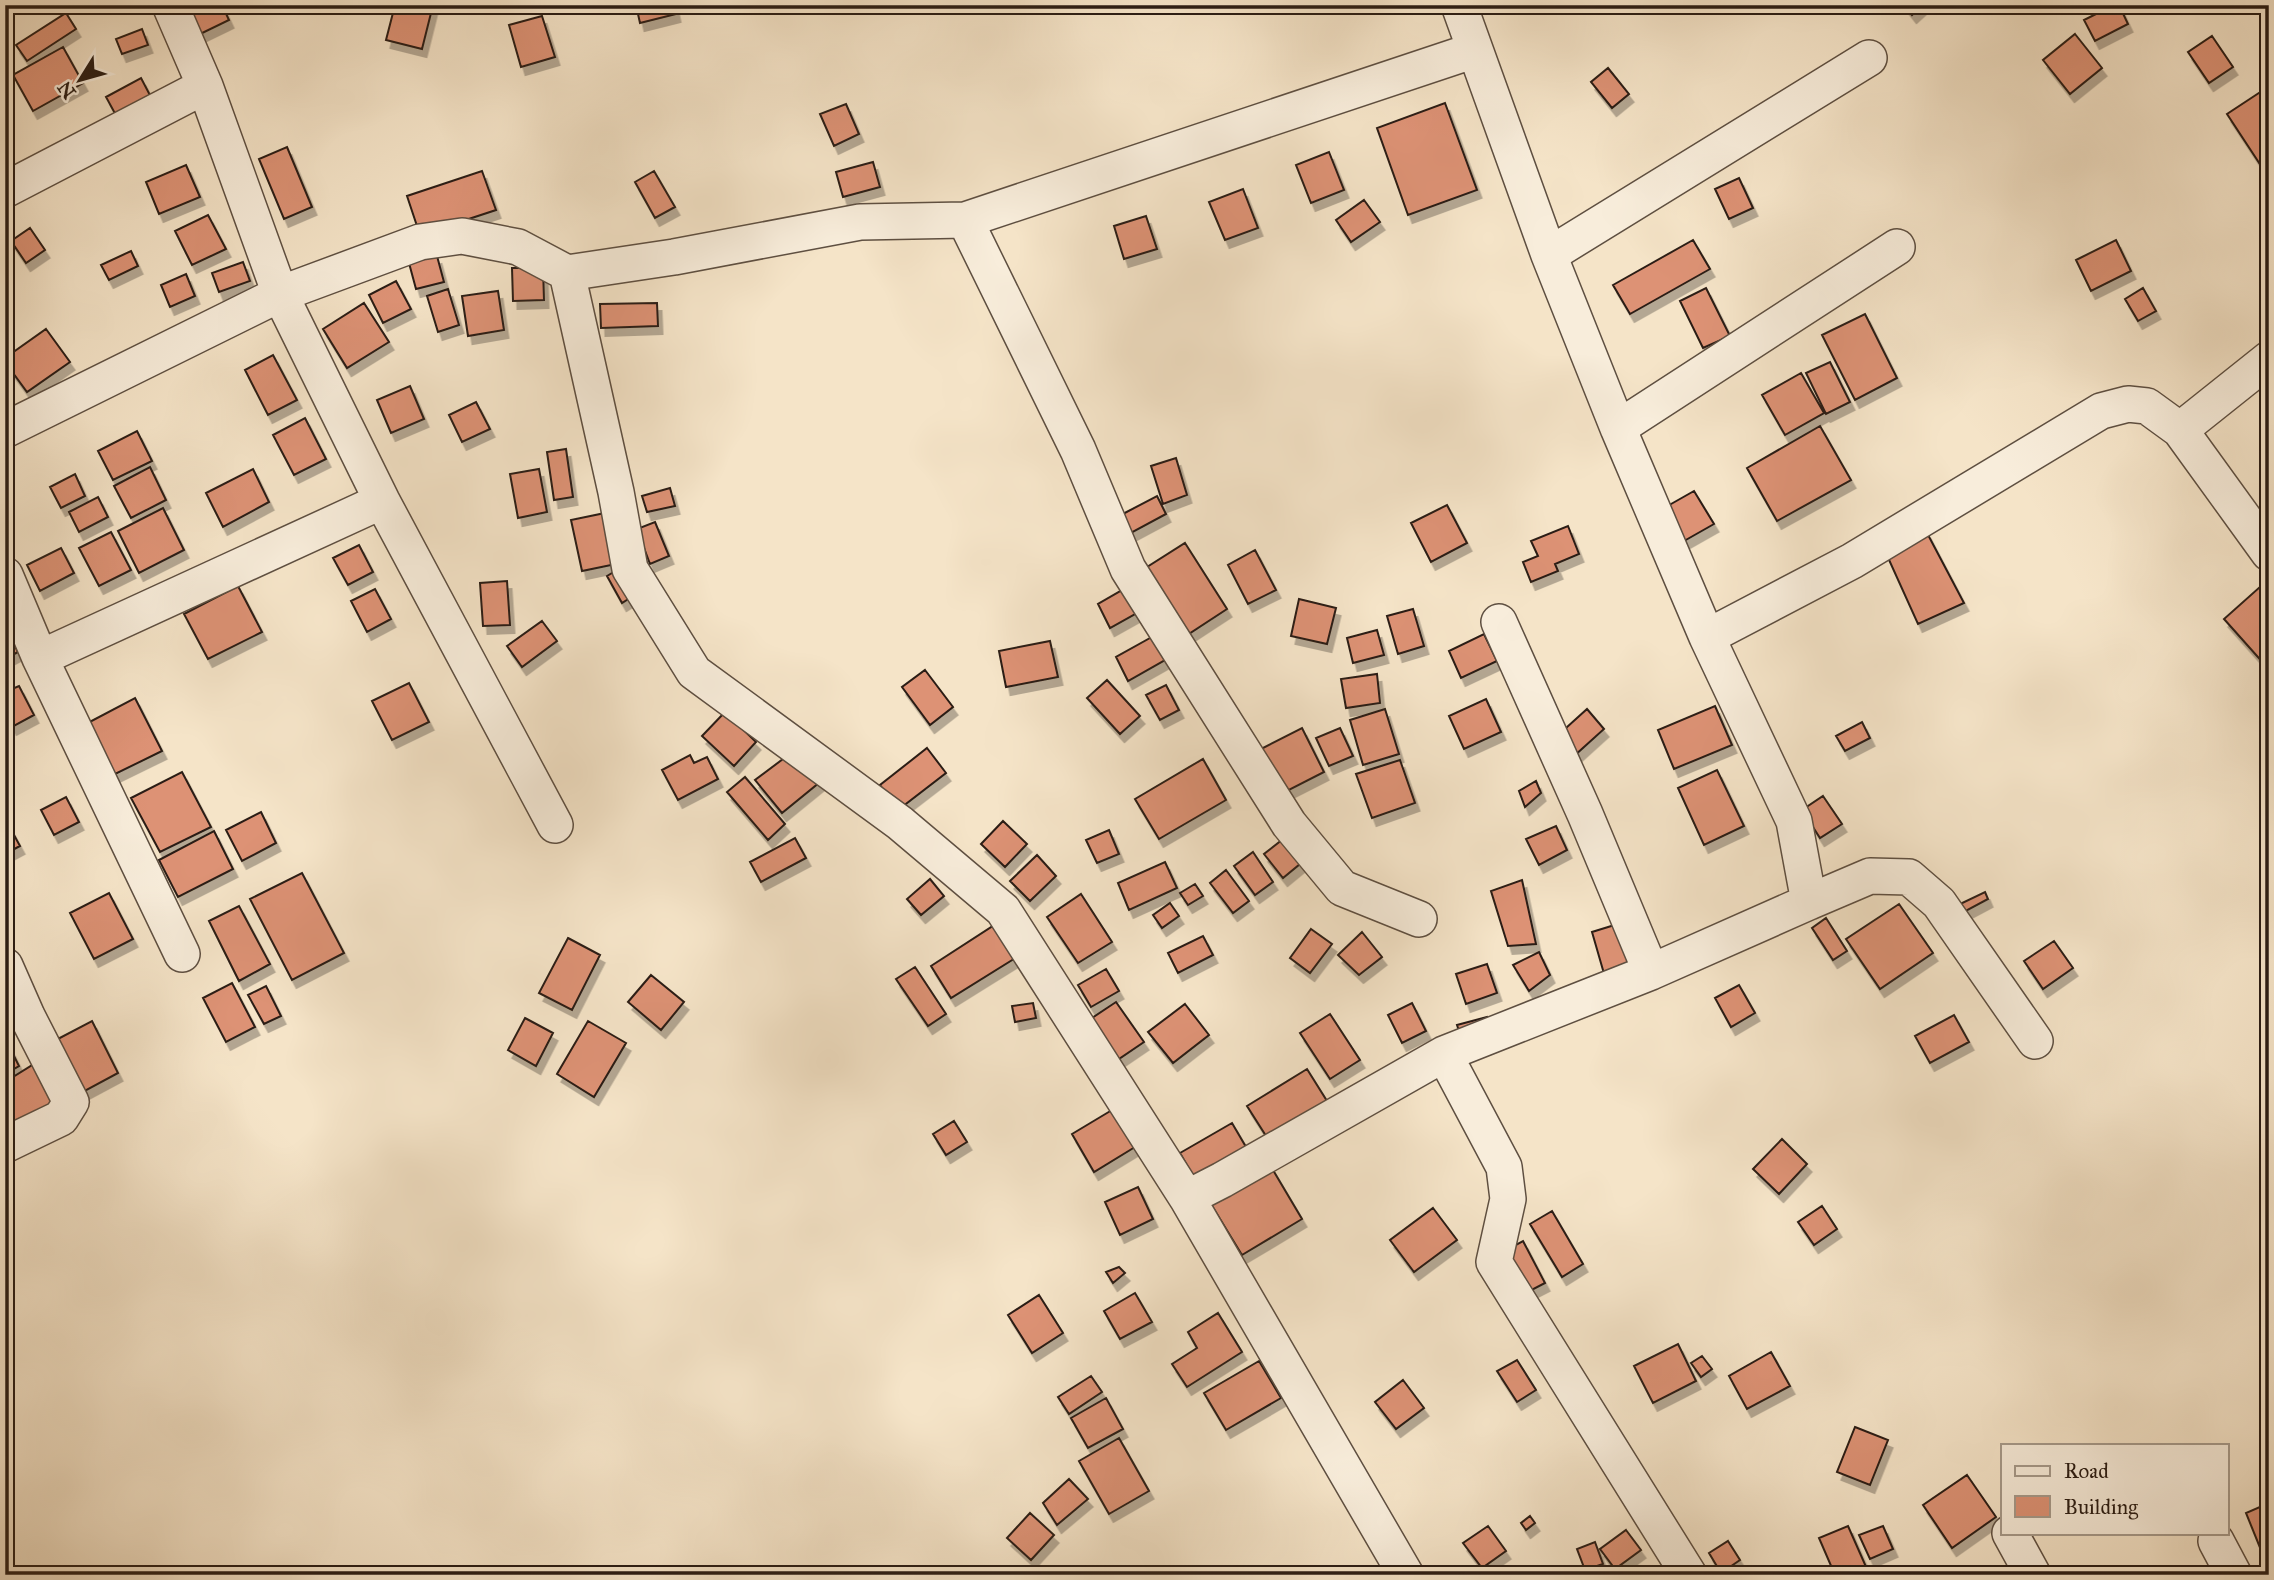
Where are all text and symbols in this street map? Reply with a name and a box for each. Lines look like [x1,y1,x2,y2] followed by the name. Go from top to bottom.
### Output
[46,46,116,116] north arrow
[53,77,81,103] text: N
[2001,1444,2228,1534] legend
[2064,1458,2109,1484] text: Road
[2064,1494,2138,1520] text: Building

